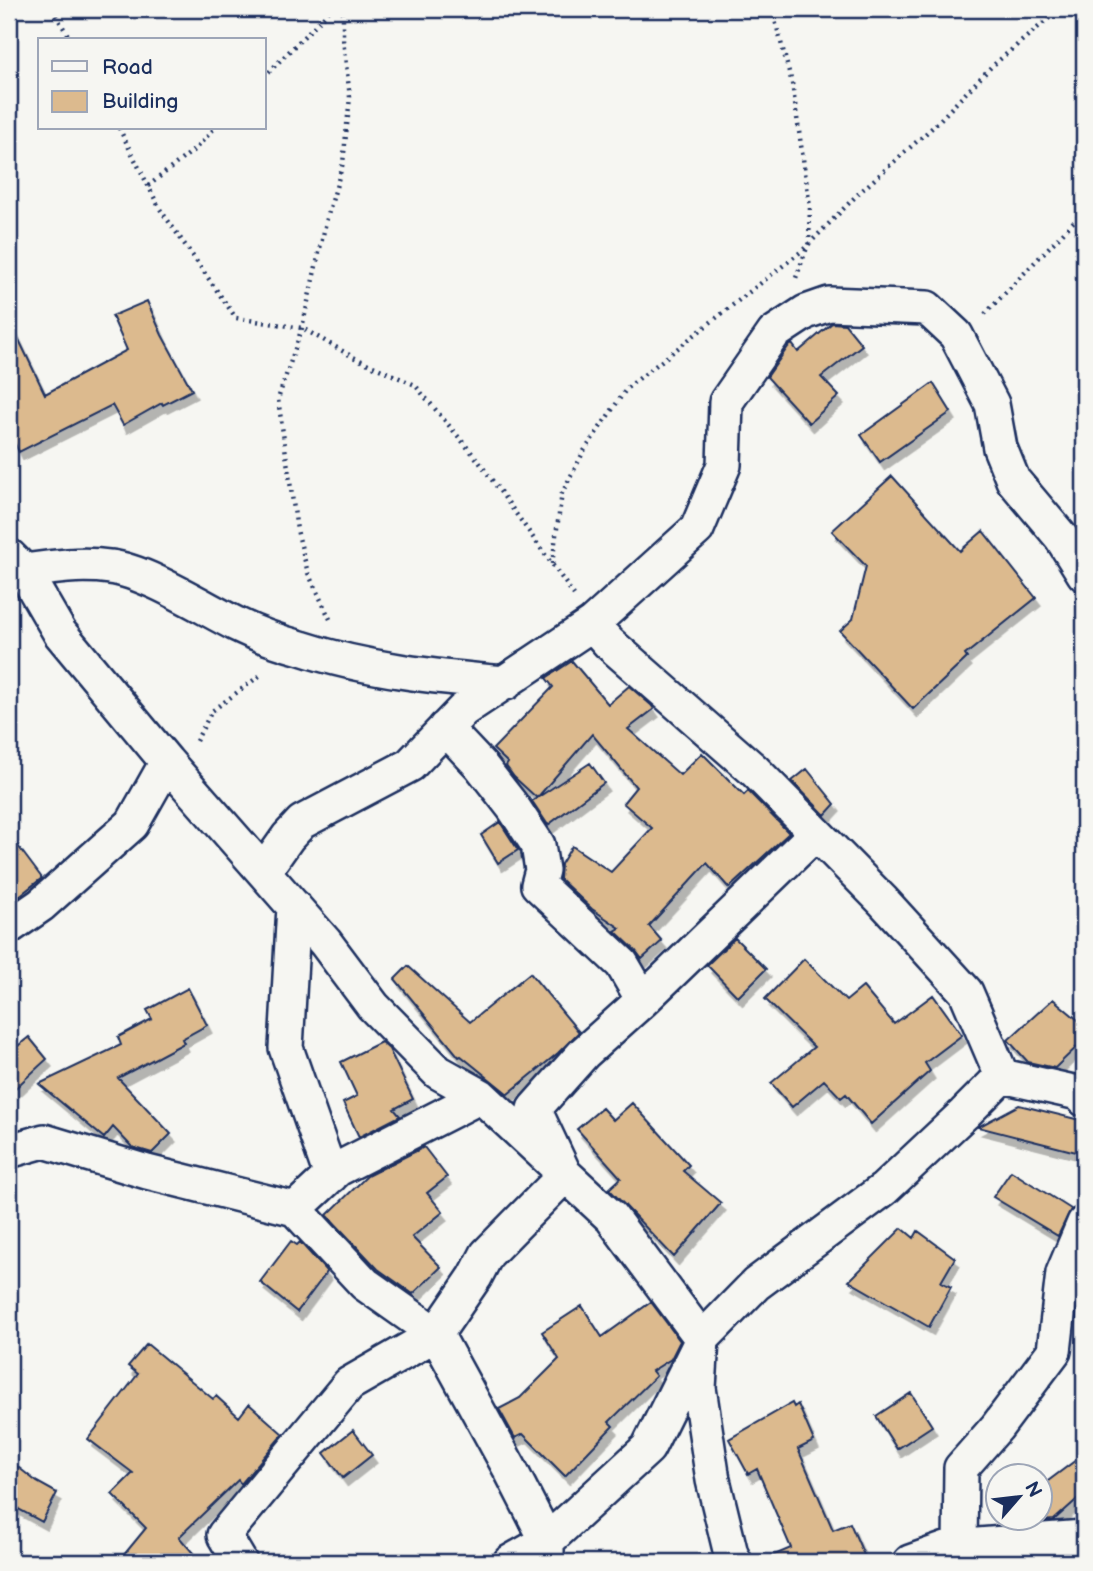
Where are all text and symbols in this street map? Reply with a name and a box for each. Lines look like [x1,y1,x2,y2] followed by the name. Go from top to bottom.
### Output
[38,38,266,130] legend
[102,55,153,80] text: Road
[102,89,178,114] text: Building
[984,1462,1054,1532] north arrow
[1019,1478,1046,1501] text: N

